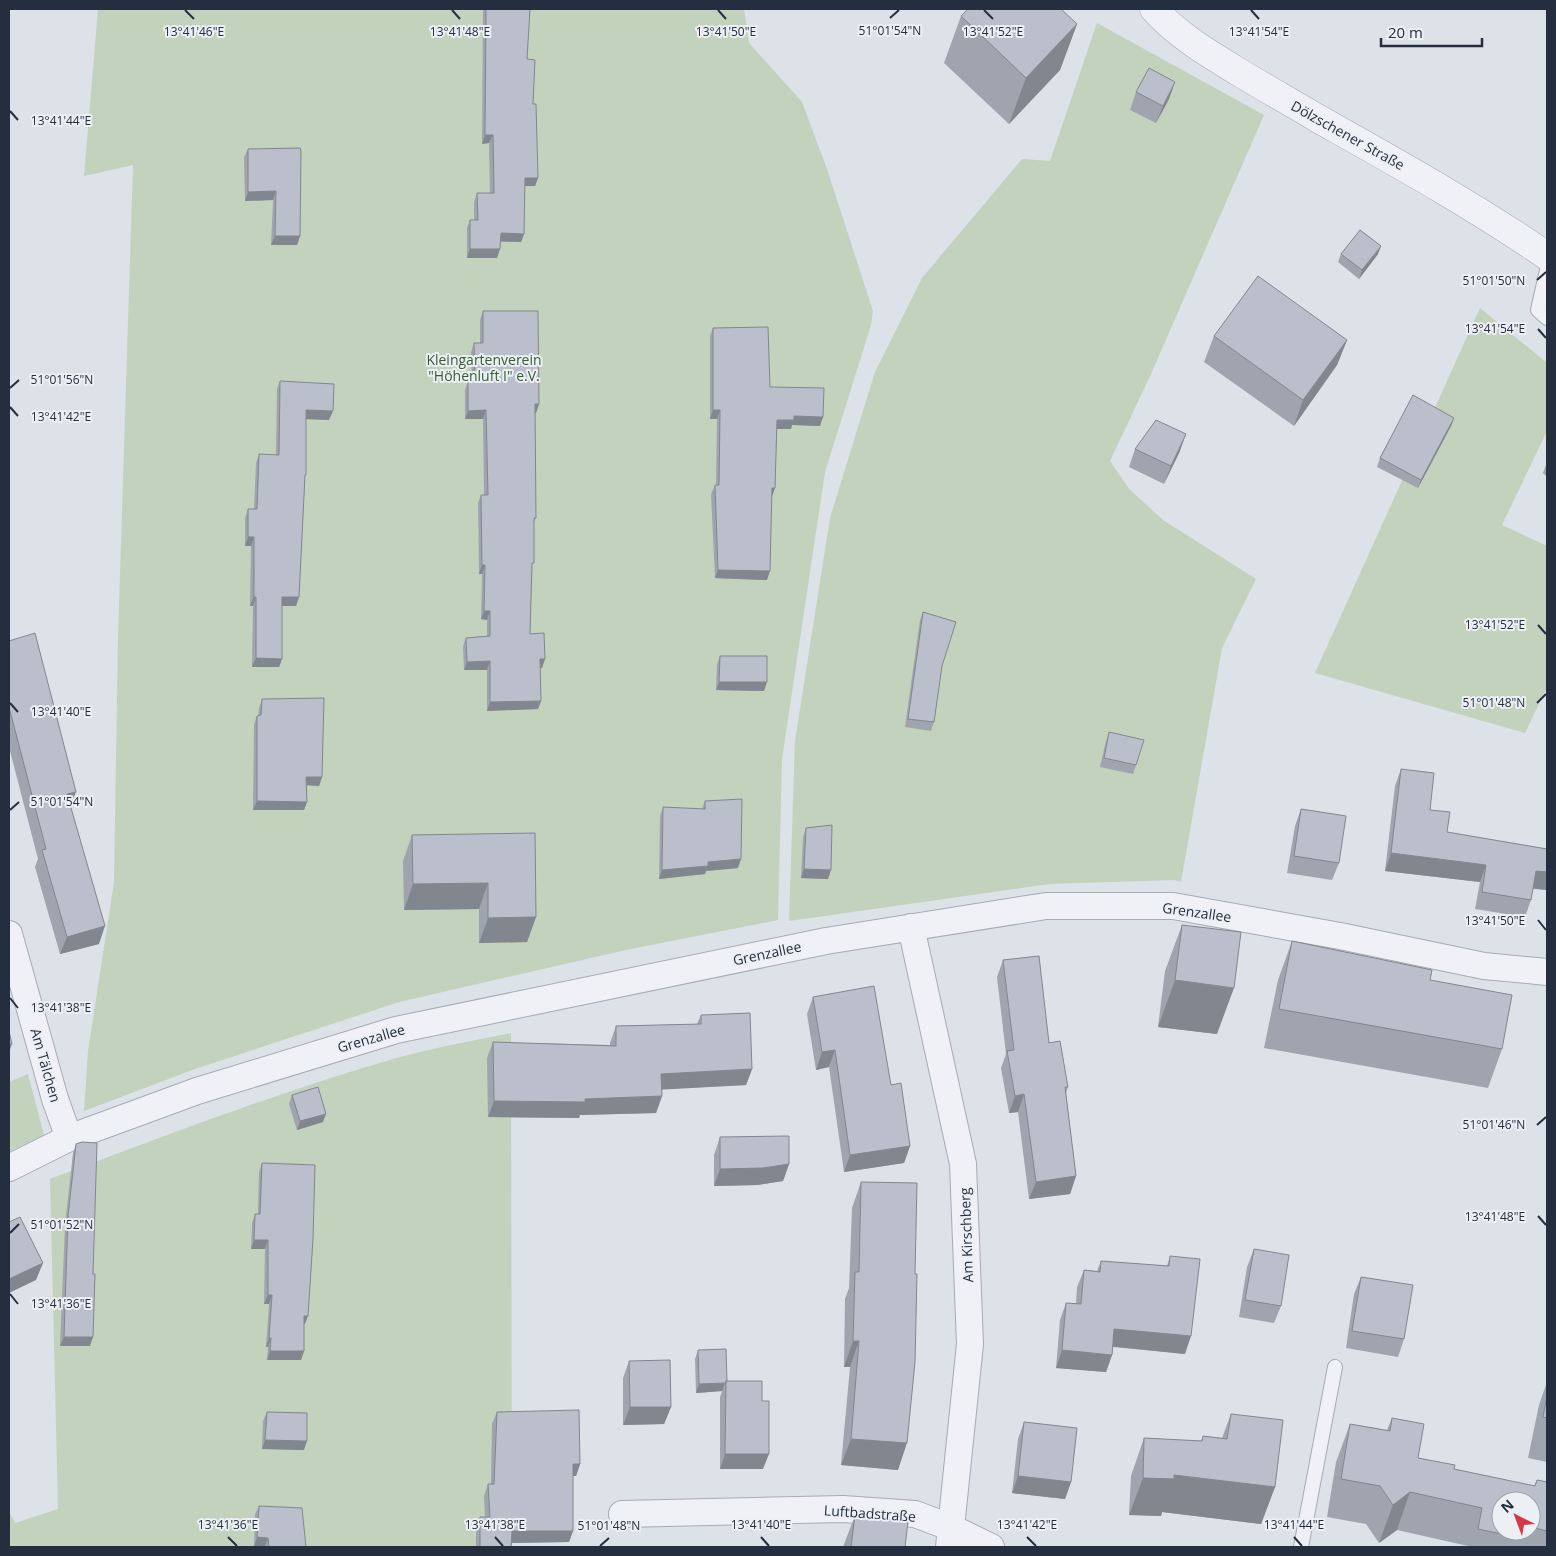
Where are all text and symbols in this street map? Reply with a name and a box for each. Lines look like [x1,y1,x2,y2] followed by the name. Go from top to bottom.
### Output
[1381,15,1482,47] scale bar
[859,22,921,39] text: 51°01'54"N
[1388,22,1423,42] text: 20 m
[164,23,224,40] text: 13°41'46"E
[430,23,490,40] text: 13°41'48"E
[696,23,756,40] text: 13°41'50"E
[963,23,1023,40] text: 13°41'52"E
[1229,23,1289,40] text: 13°41'54"E
[1288,96,1408,174] street label: Dölzschener Straße
[31,112,91,129] text: 13°41'44"E
[1463,272,1525,289] text: 51°01'50"N
[1465,320,1525,337] text: 13°41'54"E
[426,350,542,385] park label: Kleingartenverein "Höhenluft I" e.V.
[31,371,93,388] text: 51°01'56"N
[31,408,91,425] text: 13°41'42"E
[1465,616,1525,633] text: 13°41'52"E
[1463,694,1525,711] text: 51°01'48"N
[31,703,91,720] text: 13°41'40"E
[31,793,93,810] text: 51°01'54"N
[1161,898,1233,926] street label: Grenzallee
[1465,912,1525,929] text: 13°41'50"E
[731,936,803,970] street label: Grenzallee
[31,999,91,1016] text: 13°41'38"E
[335,1019,407,1057] street label: Grenzallee
[26,1026,66,1104] street label: Am Tälchen
[1463,1116,1525,1133] text: 51°01'46"N
[955,1187,977,1283] street label: Am Kirschberg
[1465,1208,1525,1225] text: 13°41'48"E
[31,1216,93,1233] text: 51°01'52"N
[31,1295,91,1312] text: 13°41'36"E
[1491,1491,1541,1541] north arrow
[1496,1495,1518,1517] text: N
[823,1500,917,1526] street label: Luftbadstraße
[198,1516,258,1533] text: 13°41'36"E
[465,1516,525,1533] text: 13°41'38"E
[731,1516,791,1533] text: 13°41'40"E
[997,1516,1057,1533] text: 13°41'42"E
[1264,1516,1324,1533] text: 13°41'44"E
[578,1517,640,1534] text: 51°01'48"N

